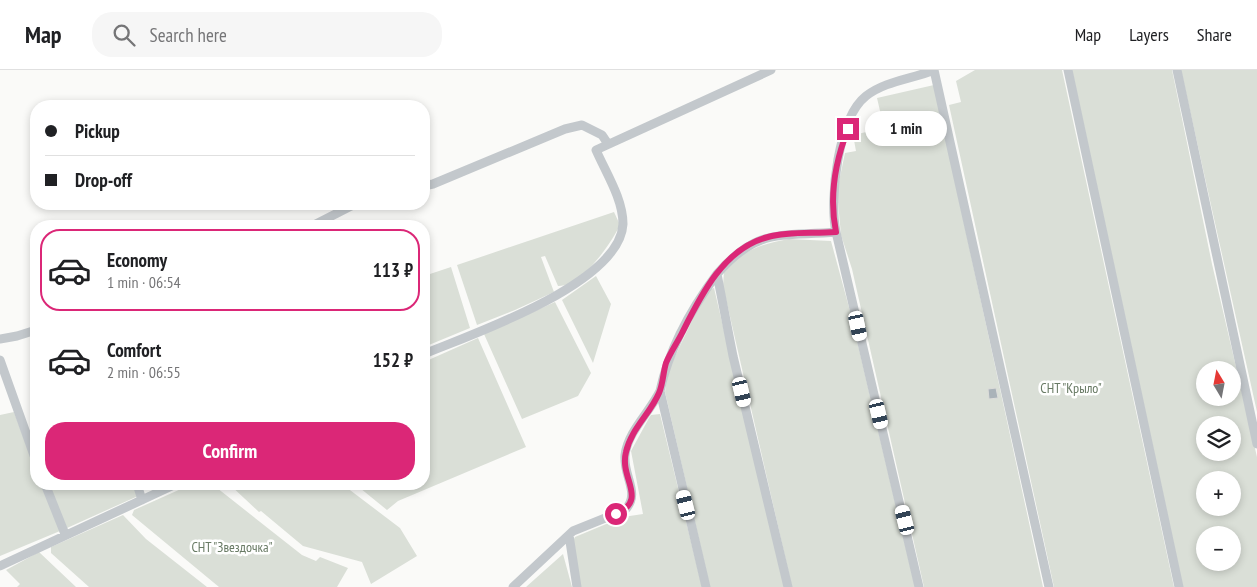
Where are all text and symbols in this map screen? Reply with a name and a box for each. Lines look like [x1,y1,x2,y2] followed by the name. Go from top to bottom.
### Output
[92,12,442,57] search box
[25,19,62,50] text: Map
[110,21,138,49] icon: search
[150,23,227,47] text: Search here
[1075,23,1101,46] text: Map
[1129,23,1169,46] text: Layers
[1197,23,1232,46] text: Share
[866,112,948,146] callout: 1 min
[837,118,859,140] route end
[890,118,922,138] text: 1 min
[75,119,120,143] text: Pickup
[75,168,132,192] text: Drop-off
[47,248,92,293] icon: car
[107,248,167,272] text: Economy
[373,258,413,282] text: 113 ₽
[107,272,181,292] text: 1 min · 06:54
[847,310,868,342] car
[47,338,92,383] icon: car
[107,338,161,362] text: Comfort
[373,348,413,372] text: 152 ₽
[1196,361,1241,406] north arrow
[1196,361,1241,571] map controls
[107,362,181,382] text: 2 min · 06:55
[731,376,752,408] car
[1040,379,1102,397] park label: СНТ "Крыло"
[868,398,889,430] car
[1196,416,1241,461] button: layers
[45,422,415,480] button: Confirm
[1196,471,1241,516] button: +
[675,489,696,521] car
[605,503,627,525] route start
[894,504,915,536] car
[1196,526,1241,571] button: −
[191,538,273,556] park label: СНТ "Звездочка"

